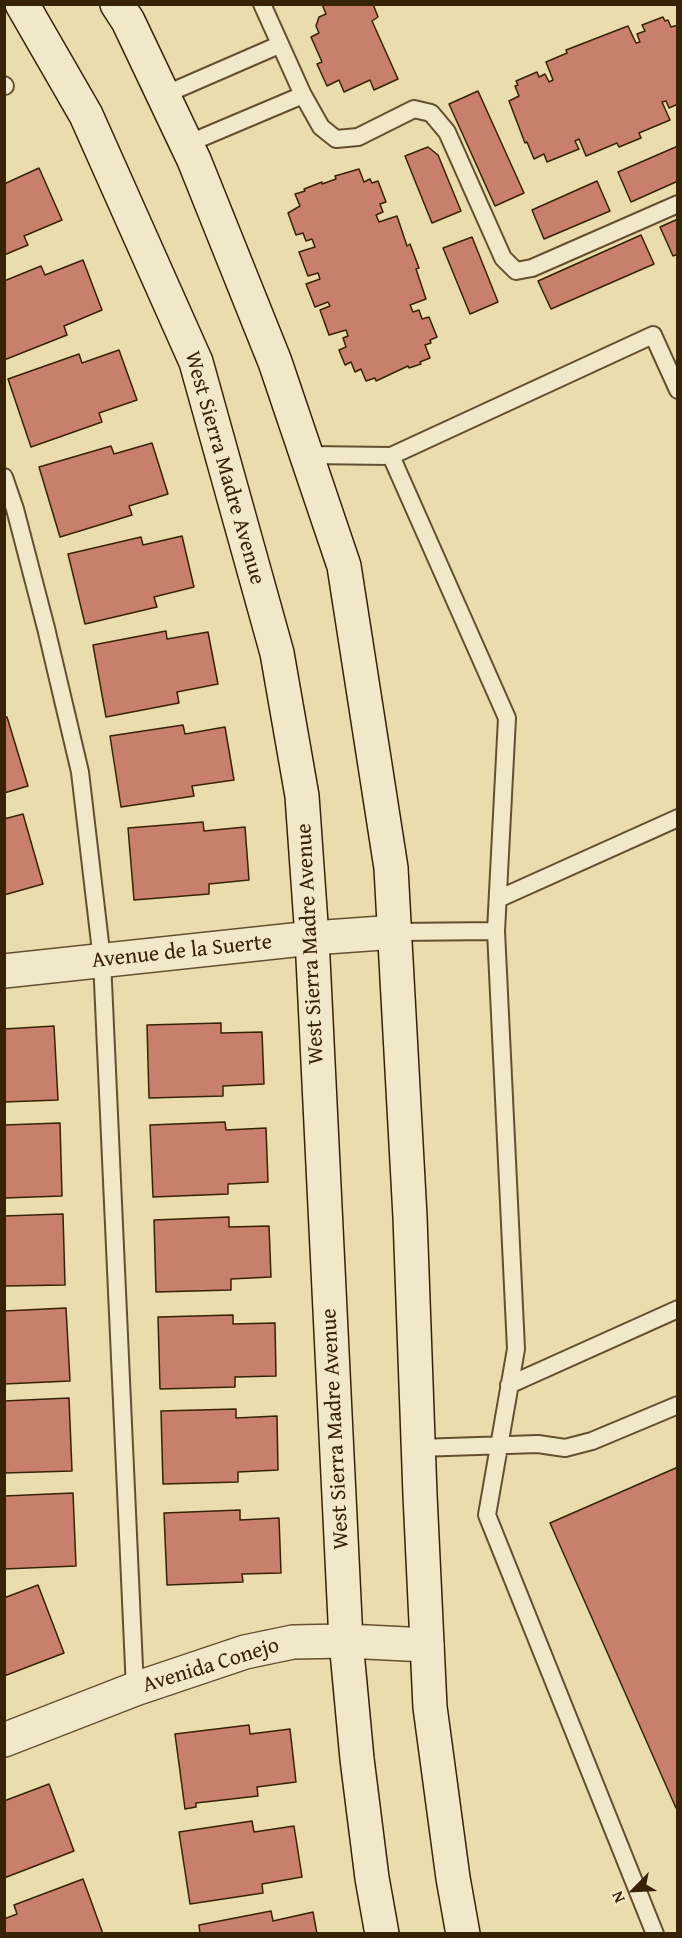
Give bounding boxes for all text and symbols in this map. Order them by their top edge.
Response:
street label: West Sierra Madre Avenue [178,348,270,588]
street label: West Sierra Madre Avenue [291,823,331,1065]
street label: Avenue de la Suerte [91,929,273,975]
street label: West Sierra Madre Avenue [316,1308,356,1550]
street label: Avenida Conejo [139,1633,283,1699]
north arrow [604,1860,664,1920]
text: N [604,1888,631,1907]

